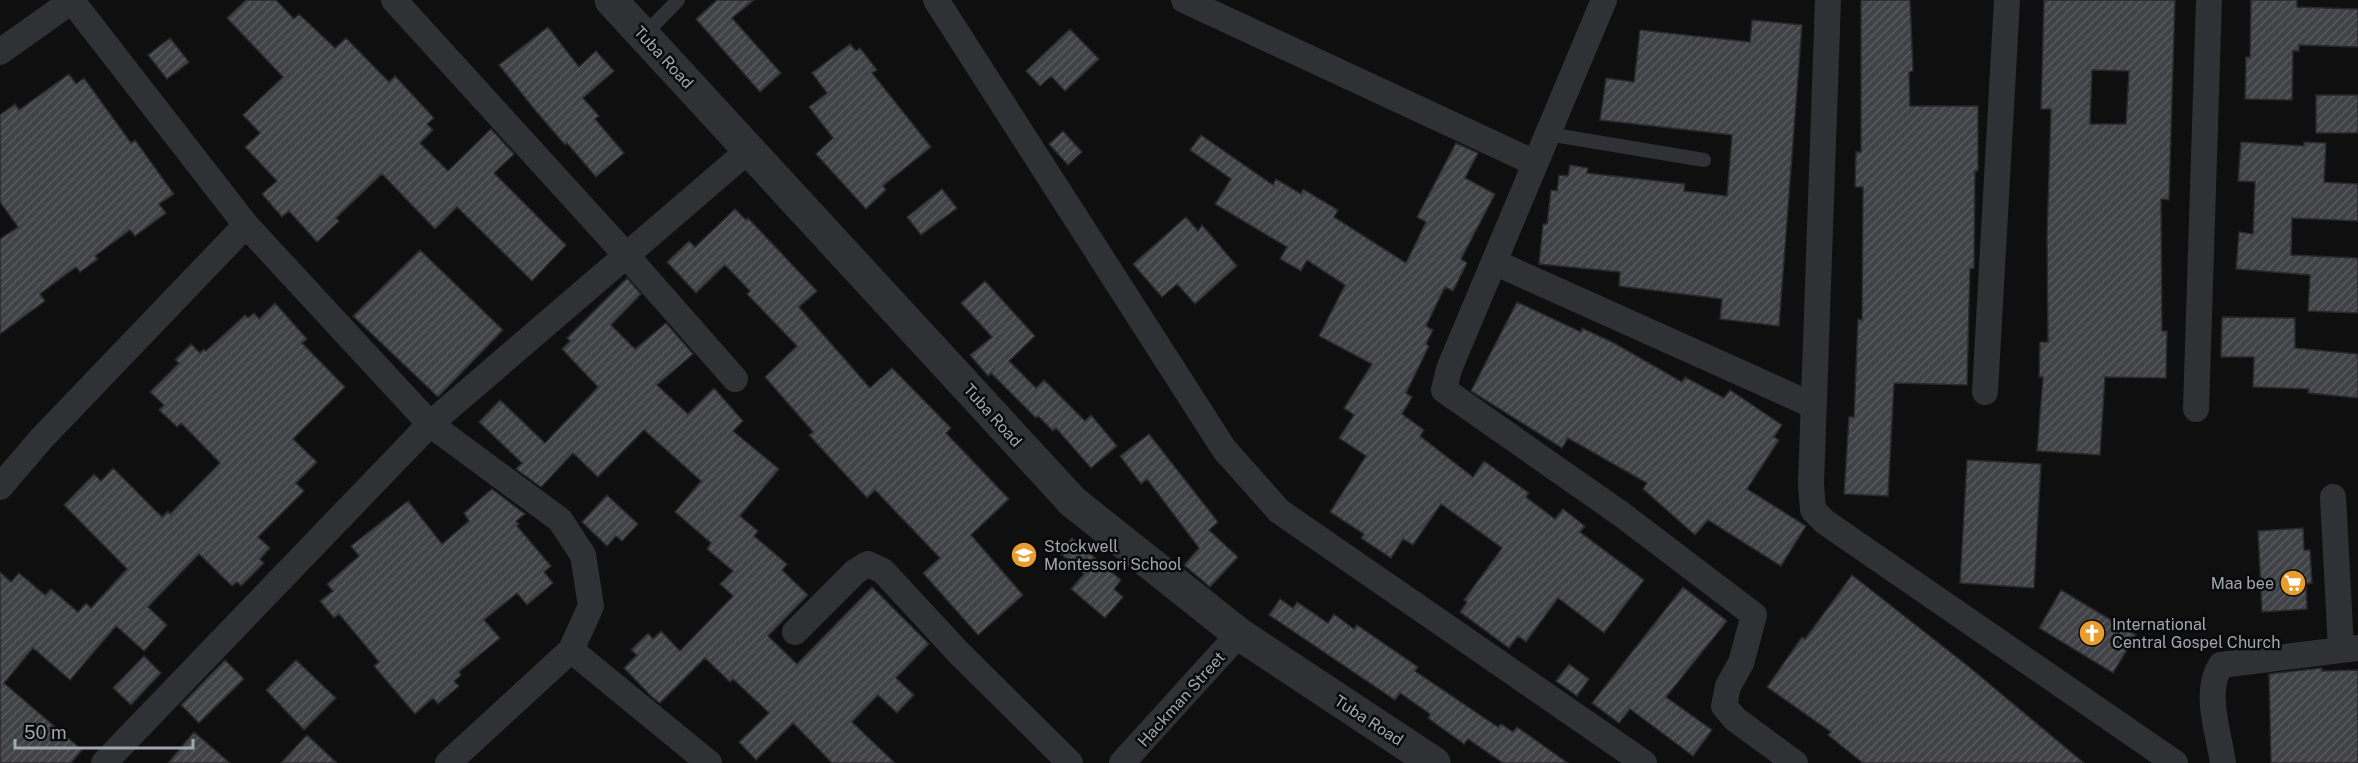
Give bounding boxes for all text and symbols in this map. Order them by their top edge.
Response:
street label: Tuba Road [630,22,697,92]
street label: Tuba Road [959,380,1026,451]
place label: Stockwell Montessori School [1044,537,1182,574]
school or university icon: Stockwell Montessori School [1009,540,1039,570]
supermarket icon: Maa bee [2278,568,2308,598]
place label: Maa bee [2211,574,2274,593]
place label: International Central Gospel Church [2112,615,2280,652]
church icon: International Central Gospel Church [2077,618,2107,648]
street label: Hackman Street [1134,648,1229,751]
street label: Tuba Road [1331,691,1407,750]
scale bar [15,712,194,750]
text: 50 m [24,722,67,743]

